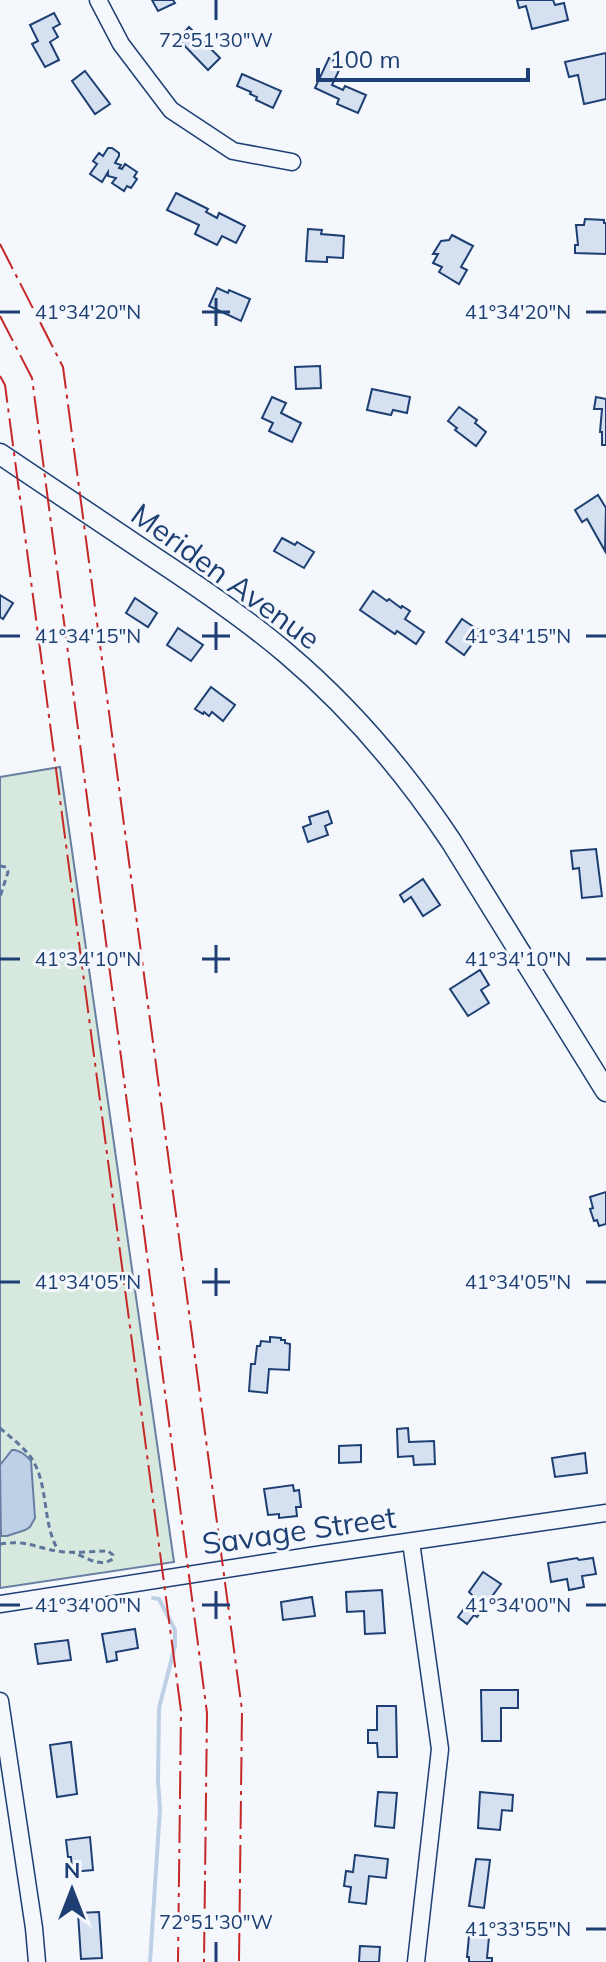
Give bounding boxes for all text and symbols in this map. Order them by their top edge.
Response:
text: 72°51'30"W [159,27,273,52]
scale bar [318,32,528,82]
text: 100 m [330,44,401,74]
text: 41°34'20"N [35,299,141,324]
text: 41°34'20"N [465,299,571,324]
street label: Meriden Avenue [124,495,328,657]
text: 41°34'15"N [35,623,141,648]
text: 41°34'15"N [465,623,571,648]
text: 41°34'10"N [35,946,141,971]
text: 41°34'10"N [465,946,571,971]
text: 41°34'05"N [35,1269,141,1294]
text: 41°34'05"N [465,1269,571,1294]
street label: Savage Street [200,1498,398,1562]
text: 41°34'00"N [35,1592,141,1617]
text: 41°34'00"N [465,1592,571,1617]
north arrow [32,1850,112,1930]
text: N [64,1856,80,1884]
text: 72°51'30"W [159,1909,273,1934]
text: 41°33'55"N [465,1916,571,1941]

